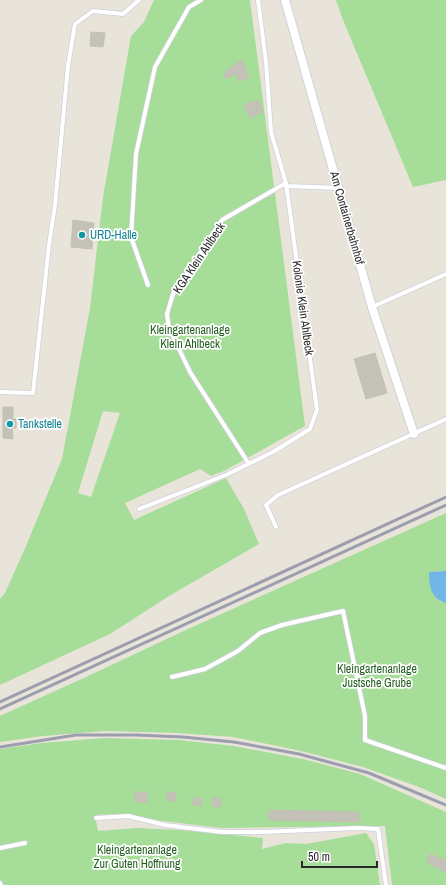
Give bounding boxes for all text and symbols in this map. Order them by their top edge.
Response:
street label: Am Containerbahnhof [326,169,368,267]
street label: KGA Klein Ahlbeck [169,219,229,297]
place label: URD-Halle [90,227,137,243]
marker: URD-Halle [77,230,87,240]
street label: Kolonie Klein Ahlbeck [288,259,318,357]
park label: Kleingartenanlage Klein Ahlbeck [150,322,230,352]
place label: Tankstelle [18,416,62,432]
marker: Tankstelle [5,419,15,429]
park label: Kleingartenanlage Justsche Grube [337,661,417,691]
park label: Kleingartenanlage Zur Guten Hoffnung [94,842,181,872]
scale bar [302,843,377,869]
text: 50 m [308,849,330,865]

